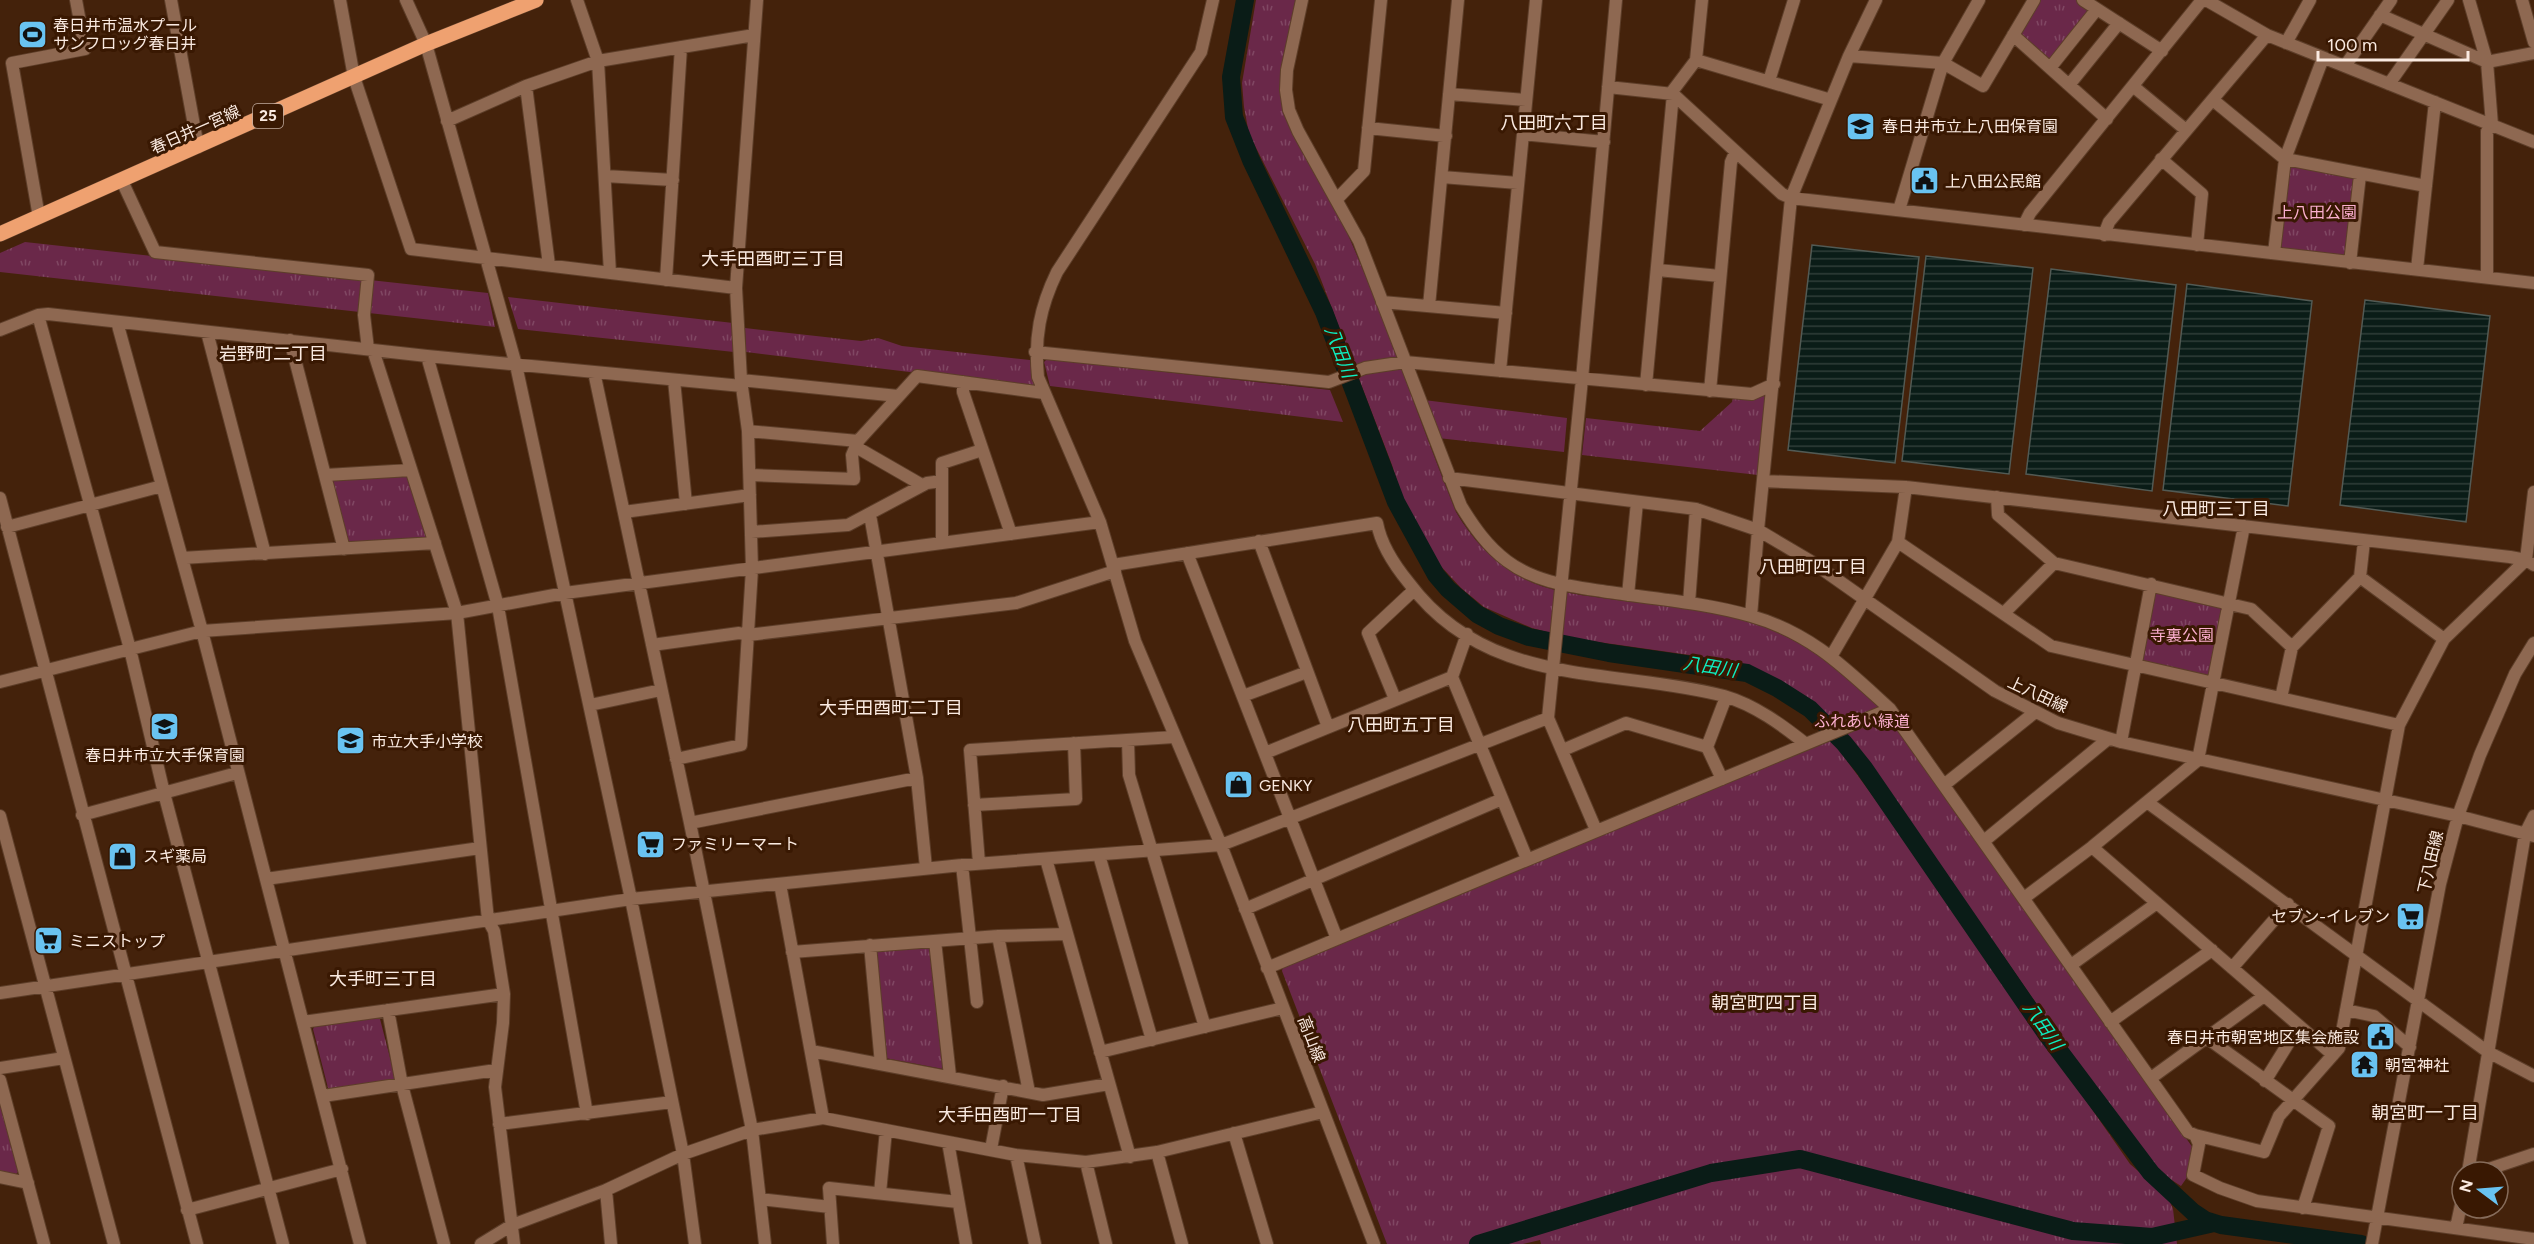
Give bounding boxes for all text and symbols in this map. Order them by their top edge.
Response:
place label: 春日井市温水プール サンフロッグ春日井 [53,16,197,53]
sports icon: 春日井市温水プール サンフロッグ春日井 [16,18,48,50]
scale bar [2318,24,2468,62]
text: 100 m [2327,34,2377,56]
street label: 春日井一宮線 [147,101,243,158]
road number: 25 [253,104,283,128]
school or university icon: 春日井市立上八田保育園 [1845,110,1877,142]
district label: 八田町六丁目 [1500,112,1608,134]
place label: 春日井市立上八田保育園 [1882,117,2058,136]
public building icon: 上八田公民館 [1908,165,1940,197]
place label: 上八田公民館 [1945,172,2041,191]
park label: 上八田公園 [2277,203,2357,222]
district label: 大手田酉町三丁目 [701,248,845,270]
water label: 八田川 [1320,323,1361,383]
district label: 岩野町二丁目 [219,343,327,365]
district label: 八田町三丁目 [2162,498,2270,520]
district label: 八田町四丁目 [1759,556,1867,578]
park label: 寺裏公園 [2150,626,2214,645]
water label: 八田川 [1682,652,1740,682]
street label: 上八田線 [2005,672,2071,717]
district label: 大手田酉町二丁目 [819,697,963,719]
school or university icon: 春日井市立大手保育園 [149,711,181,743]
park label: ふれあい緑道 [1814,712,1910,731]
district label: 八田町五丁目 [1347,714,1455,736]
school or university icon: 市立大手小学校 [334,725,366,757]
place label: 市立大手小学校 [371,732,483,751]
place label: 春日井市立大手保育園 [85,746,245,765]
shop icon: GENKY [1222,769,1254,801]
place label: GENKY [1259,776,1313,795]
supermarket icon: ファミリーマート [634,828,666,860]
street label: 下八田線 [2414,829,2447,895]
place label: ファミリーマート [671,835,799,854]
shop icon: スギ薬局 [106,840,138,872]
place label: スギ薬局 [143,847,207,866]
supermarket icon: セブン-イレブン [2395,900,2427,932]
place label: セブン-イレブン [2271,907,2390,926]
supermarket icon: ミニストップ [32,925,64,957]
place label: ミニストップ [69,932,165,951]
district label: 大手町三丁目 [329,968,437,990]
district label: 朝宮町四丁目 [1711,992,1819,1014]
water label: 八田川 [2019,998,2069,1056]
street label: 高山線 [1294,1013,1329,1065]
public building icon: 春日井市朝宮地区集会施設 [2364,1021,2396,1053]
place label: 春日井市朝宮地区集会施設 [2167,1028,2359,1047]
temple icon: 朝宮神社 [2348,1049,2380,1081]
place label: 朝宮神社 [2385,1056,2449,1075]
district label: 朝宮町一丁目 [2371,1102,2479,1124]
district label: 大手田酉町一丁目 [938,1104,1082,1126]
north arrow [2450,1160,2510,1220]
text: N [2455,1177,2477,1195]

